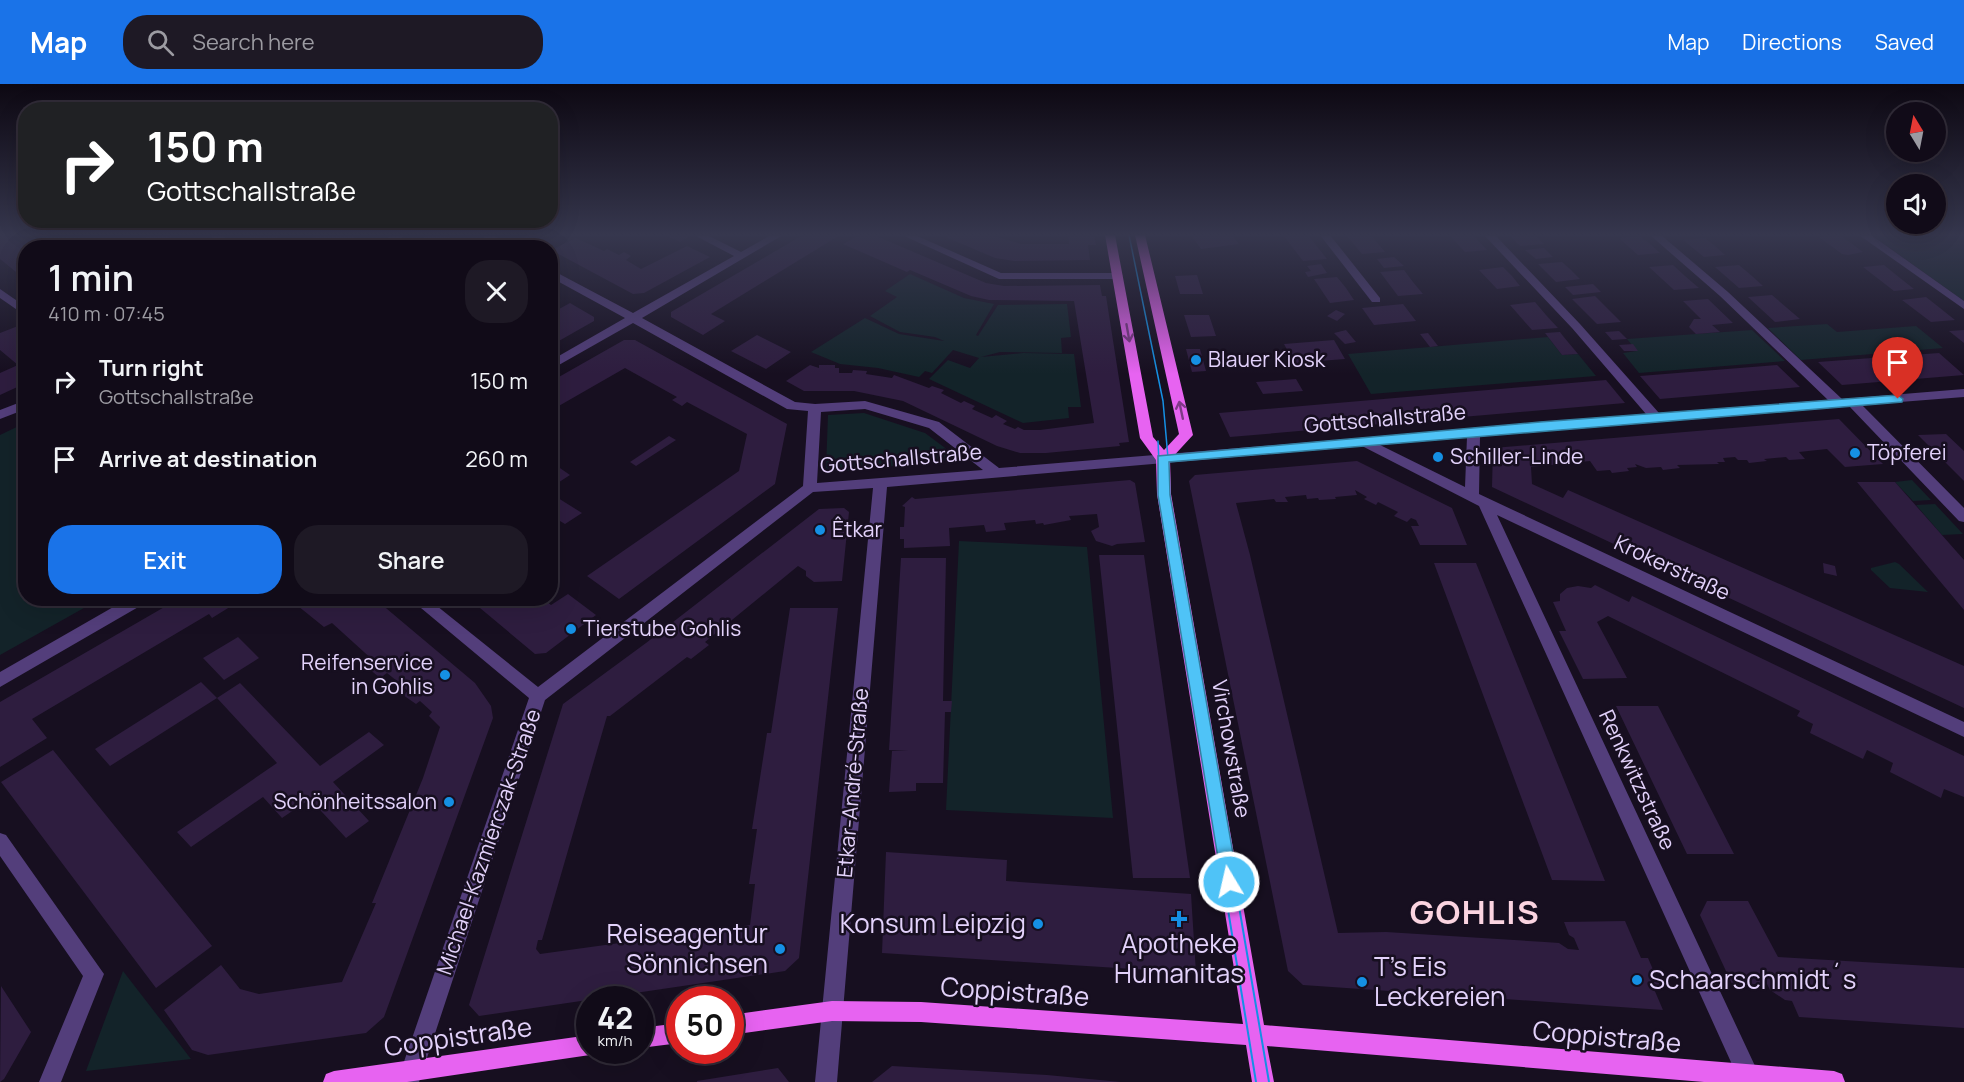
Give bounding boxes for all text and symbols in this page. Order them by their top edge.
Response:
search box [123,15,543,69]
text: Map [30,23,87,61]
icon: search [144,26,177,59]
text: Search here [192,27,315,57]
text: Map [1668,28,1709,56]
text: Directions [1742,28,1842,56]
text: Saved [1875,28,1934,56]
north arrow [1886,102,1946,162]
map controls [1886,102,1946,234]
text: 150 m [147,117,264,175]
icon: right [48,126,126,204]
text: Gottschallstraße [147,172,356,209]
button: sound [1886,174,1946,234]
text: 1 min [48,253,134,302]
button: close [465,260,528,323]
text: 410 m · 07:45 [48,300,165,327]
one-way arrow [1122,323,1133,342]
pin [1872,337,1923,399]
place label: Blauer Kiosk [1208,345,1326,373]
icon: arrive [1881,346,1914,379]
text: Turn right [99,353,204,383]
marker: Blauer Kiosk [1189,353,1203,367]
icon: right [48,365,81,398]
text: 150 m [470,366,528,396]
text: Gottschallstraße [99,383,254,410]
street label: Gottschallstraße [1303,397,1467,439]
one-way arrow [1174,401,1186,420]
street label: Gottschallstraße [819,437,983,479]
place label: Töpferei [1867,438,1947,466]
place label: Schiller-Linde [1450,442,1583,470]
icon: arrive [48,443,81,476]
text: Arrive at destination [99,444,317,474]
text: 260 m [465,444,528,474]
marker: Töpferei [1848,446,1862,460]
marker: Schiller-Linde [1431,450,1445,464]
place label: Êtkar [832,515,882,543]
marker: Êtkar [813,523,827,537]
button: Exit [48,525,282,594]
button: Share [294,525,528,594]
street label: Krokerstraße [1610,528,1735,606]
place label: Tierstube Gohlis [583,614,741,642]
marker: Tierstube Gohlis [564,622,578,636]
place label: Reifenservice in Gohlis [301,648,433,700]
marker: Reifenservice in Gohlis [438,668,452,682]
street label: Virchowstraße [1206,678,1258,820]
street label: Etkar-André-Straße [830,687,874,879]
street label: Michael-Kazmierczak-Straße [429,705,547,978]
street label: Renkwitzstraße [1593,705,1683,854]
place label: Schönheitssalon [273,787,437,815]
marker: Schönheitssalon [442,795,456,809]
position arrow [1197,850,1261,914]
district label: GOHLIS [1410,889,1540,934]
place label: Konsum Leipzig [840,905,1026,941]
marker: Apotheke Humanitas [1172,912,1186,926]
place label: Reiseagentur Sönnichsen [606,915,768,981]
marker: Konsum Leipzig [1031,917,1045,931]
place label: Apotheke Humanitas [1114,925,1244,991]
marker: Reiseagentur Sönnichsen [773,942,787,956]
place label: T's Eis Leckereien [1374,948,1505,1014]
place label: Schaarschmidt´s [1649,961,1856,997]
street label: Coppistraße [940,968,1091,1014]
marker: Schaarschmidt´s [1630,973,1644,987]
marker: T's Eis Leckereien [1355,975,1369,989]
speed limit sign: 50 [666,986,744,1064]
text: 42 [597,997,633,1038]
street label: Coppistraße [382,1008,534,1064]
street label: Coppistraße [1531,1012,1683,1060]
text: km/h [598,1030,632,1051]

